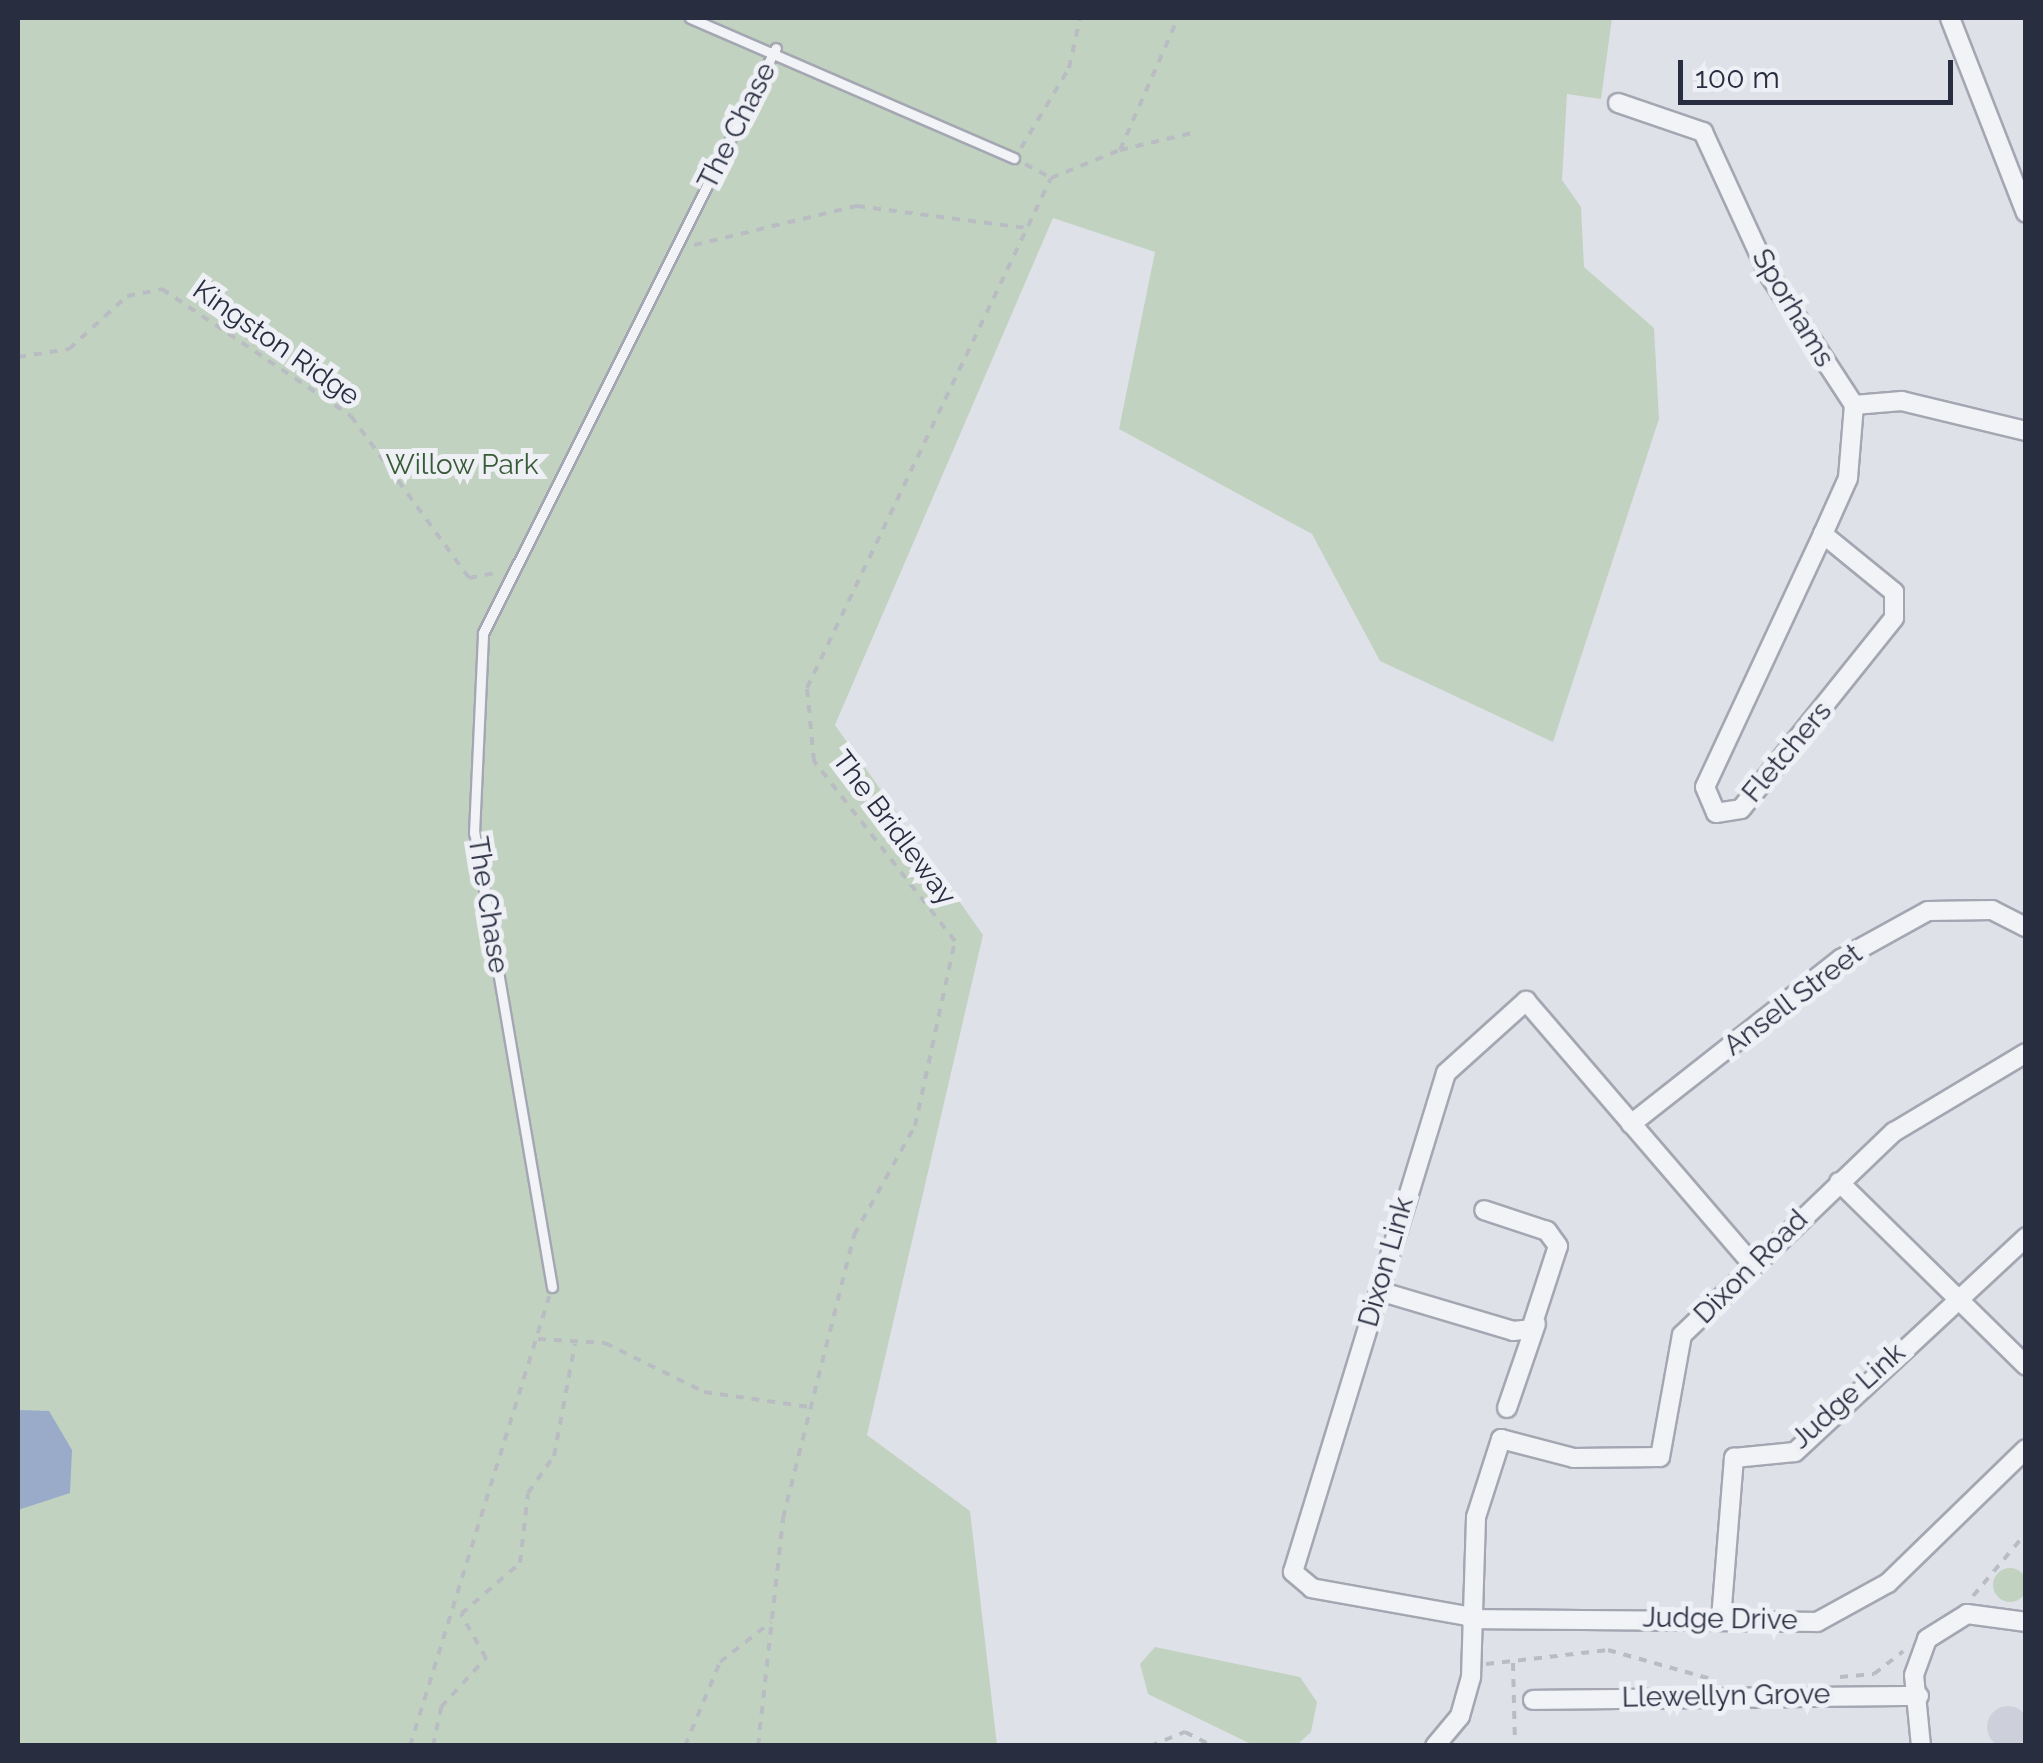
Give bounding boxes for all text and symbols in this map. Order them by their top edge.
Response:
scale bar [1683,40,1958,102]
street label: The Chase [691,57,783,195]
text: 100 m [1695,60,1780,95]
street label: Sporhams [1745,243,1841,373]
street label: Kingston Ridge [186,273,366,413]
park label: Willow Park [385,448,539,482]
street label: Fletchers [1735,695,1839,809]
street label: The Bridleway [825,744,963,912]
street label: The Chase [461,834,515,976]
street label: Ansell Street [1717,937,1869,1063]
street label: Dixon Link [1351,1193,1421,1331]
street label: Dixon Road [1687,1203,1815,1331]
street label: Judge Link [1784,1336,1912,1456]
street label: Judge Drive [1642,1601,1798,1637]
street label: Llewellyn Grove [1621,1677,1831,1715]

